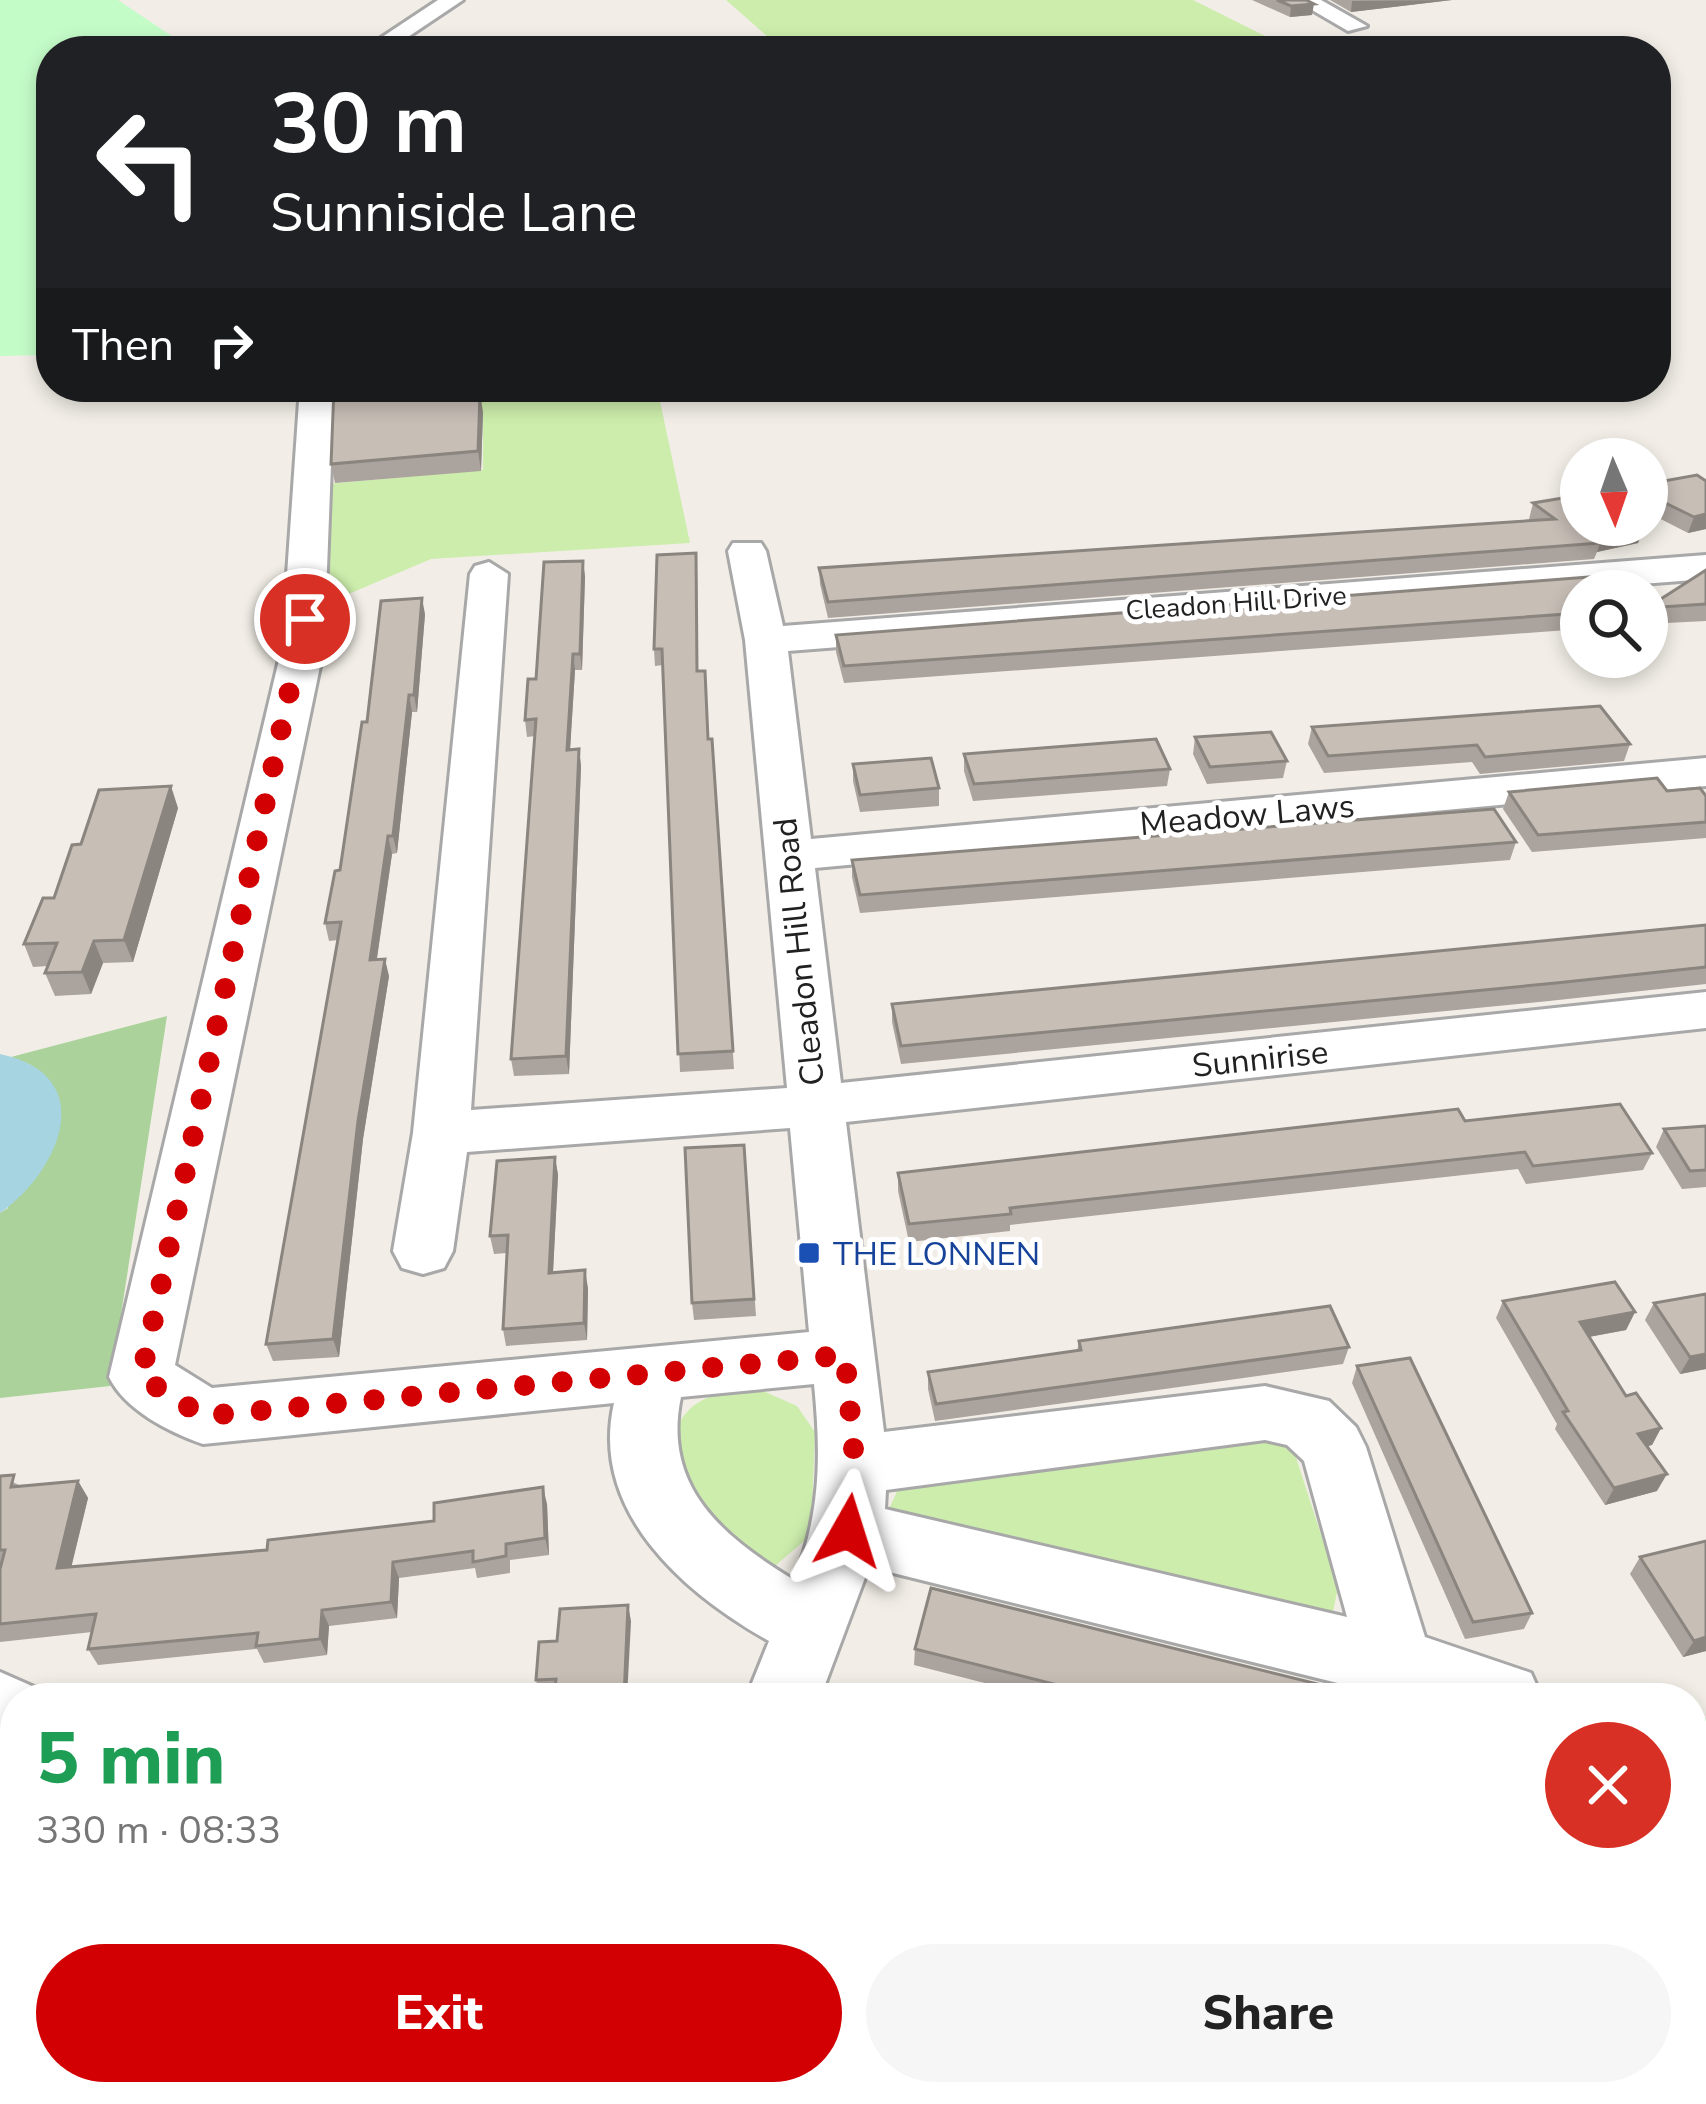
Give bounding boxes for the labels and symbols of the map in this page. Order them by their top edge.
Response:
north arrow [1560,438,1668,546]
pin [254,568,356,670]
street label: Cleadon Hill Drive [1124,577,1348,630]
street label: Meadow Laws [1138,784,1356,847]
street label: Cleadon Hill Road [763,816,836,1088]
street label: Sunnirise [1190,1030,1331,1089]
place label: THE LONNEN [833,1232,1040,1277]
marker: THE LONNEN [796,1240,822,1266]
position arrow [785,1468,911,1594]

